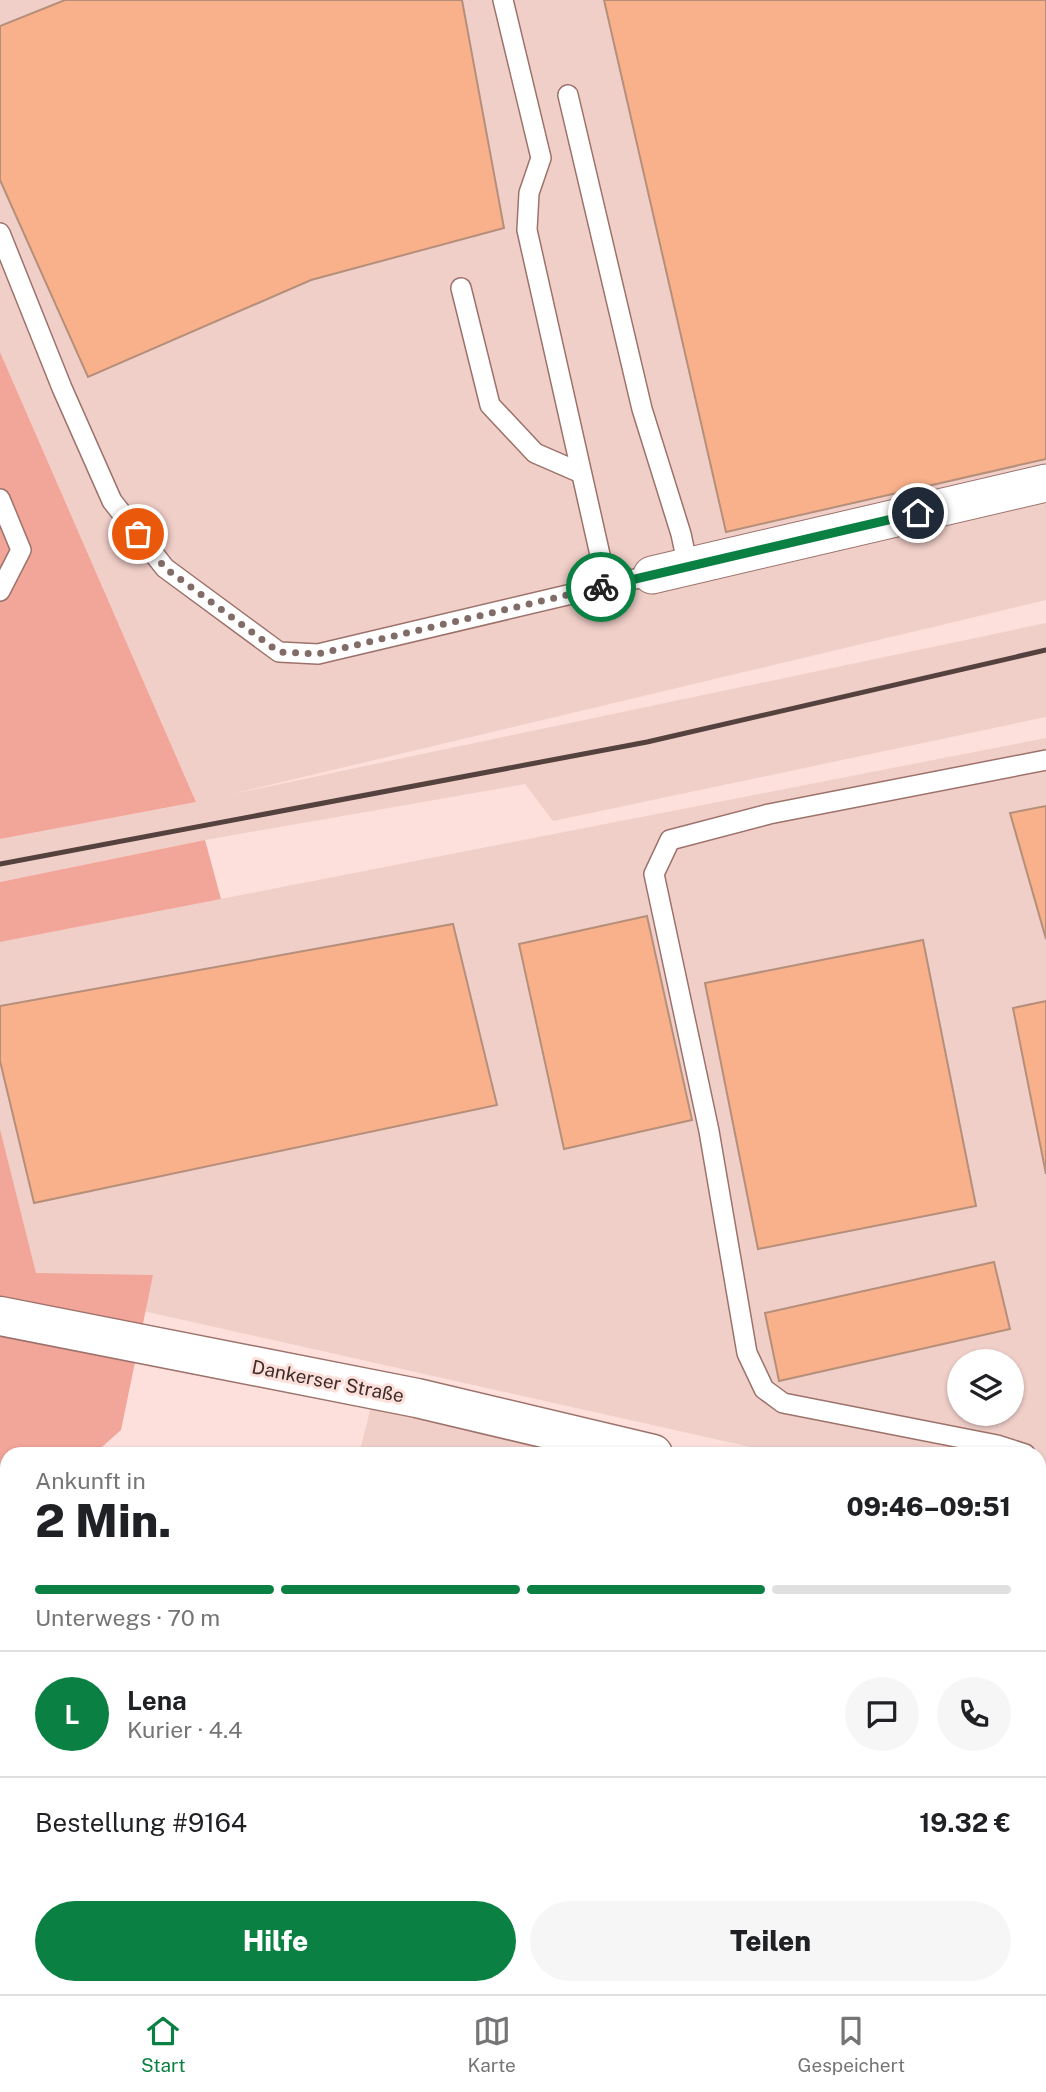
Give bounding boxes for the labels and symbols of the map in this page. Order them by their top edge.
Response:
pin [888,483,948,543]
pin [108,504,168,564]
courier [566,552,636,622]
street label: Dankerser Straße [250,1355,406,1407]

